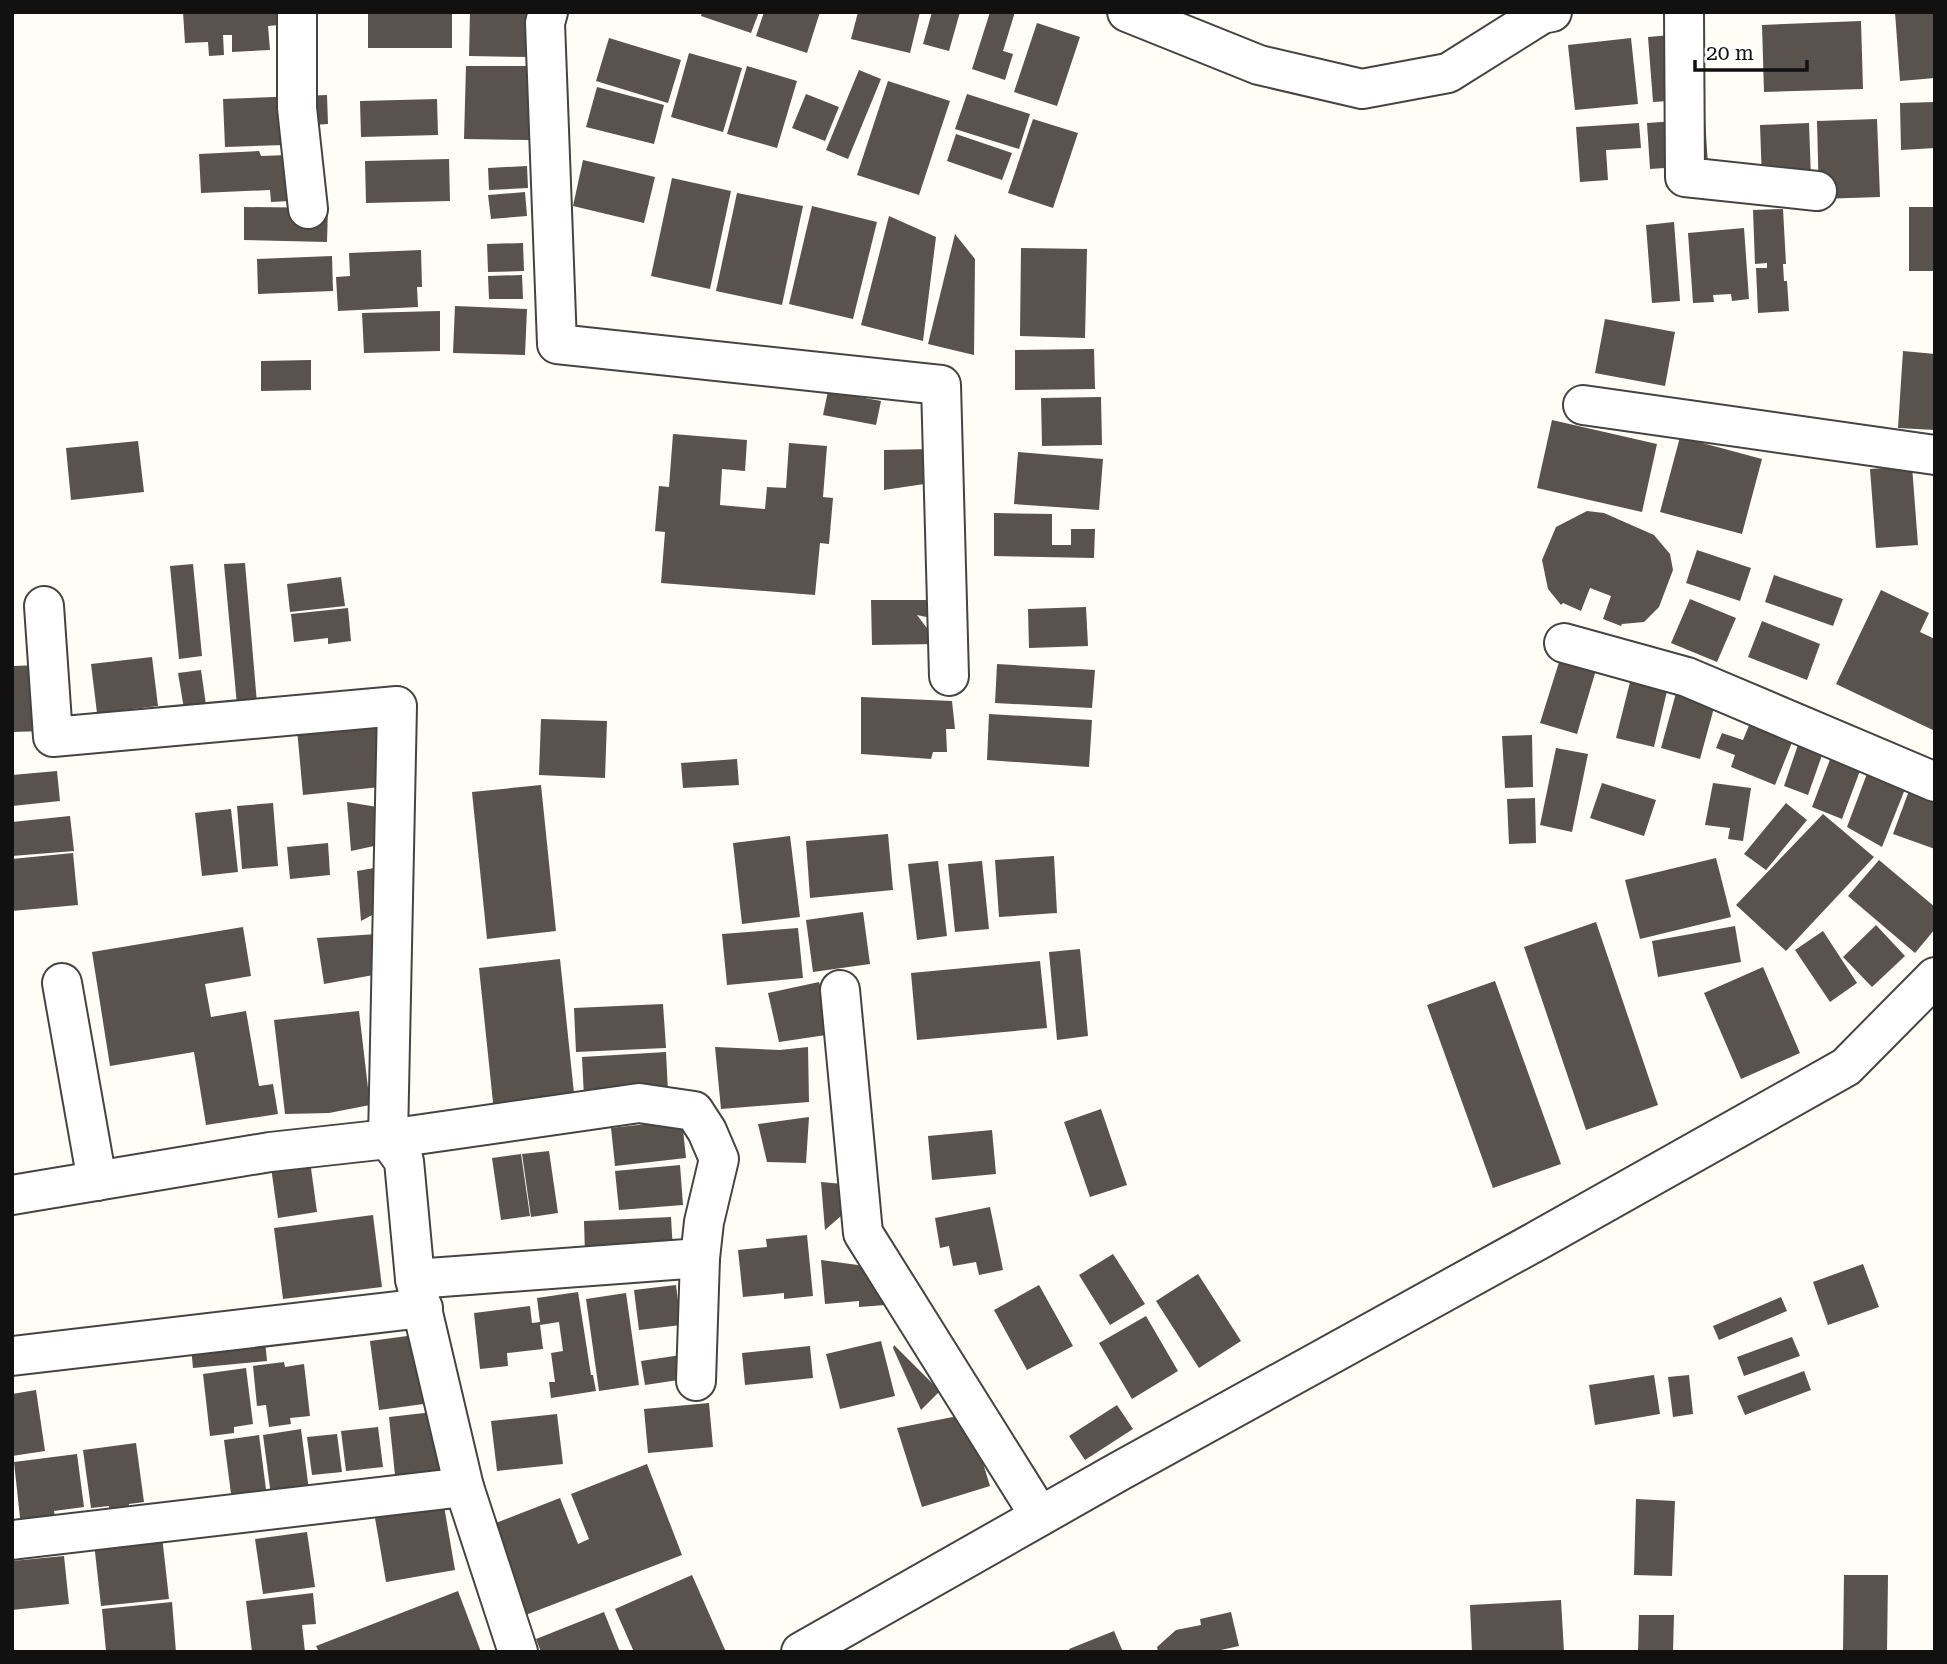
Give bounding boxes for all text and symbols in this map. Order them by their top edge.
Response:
scale bar [1695,28,1807,72]
text: 20 m [1706,41,1754,65]

